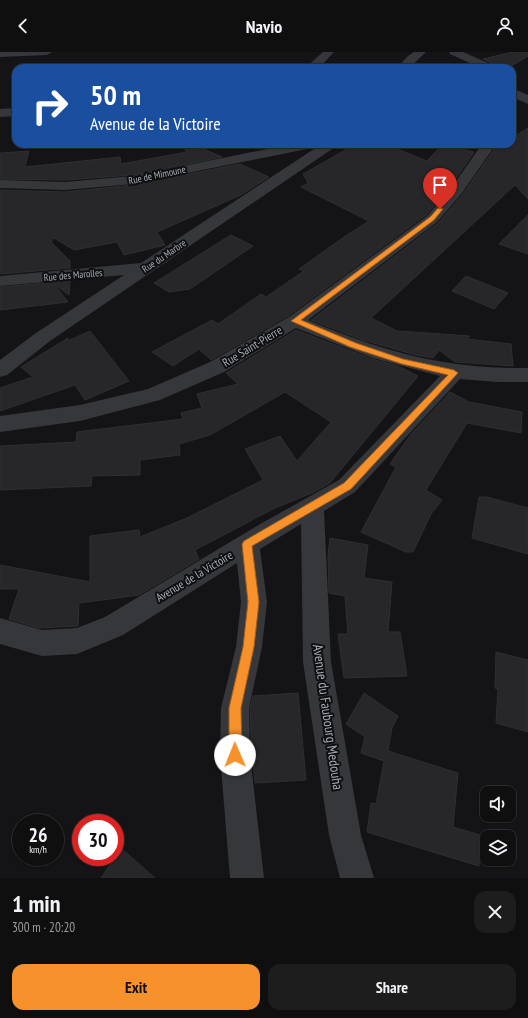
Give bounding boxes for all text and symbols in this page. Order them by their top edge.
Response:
icon: back [12,15,34,37]
text: Navio [246,15,282,38]
icon: person [494,15,516,37]
text: 50 m [90,76,141,113]
icon: right [24,80,76,132]
text: Avenue de la Victoire [90,112,221,135]
street label: Rue de Mimoune [127,163,187,187]
pin [423,168,457,209]
icon: arrive [429,174,451,196]
street label: Rue du Marbre [139,236,189,276]
street label: Rue des Marolles [43,266,104,284]
street label: Rue Saint-Pierre [219,322,285,370]
street label: Avenue de la Victoire [153,547,235,605]
street label: Avenue du Faubourg Medouha [309,643,347,791]
position arrow [214,734,256,776]
map controls [480,786,516,866]
button: sound [480,786,516,822]
speed limit sign: 30 [72,814,124,866]
text: 26 [28,822,48,848]
button: layers [480,830,516,866]
text: km/h [29,843,47,856]
text: 1 min [12,888,60,919]
button: close [474,891,516,933]
text: 300 m · 20:20 [12,919,75,936]
button: Exit [12,964,260,1010]
button: Share [268,964,516,1010]

